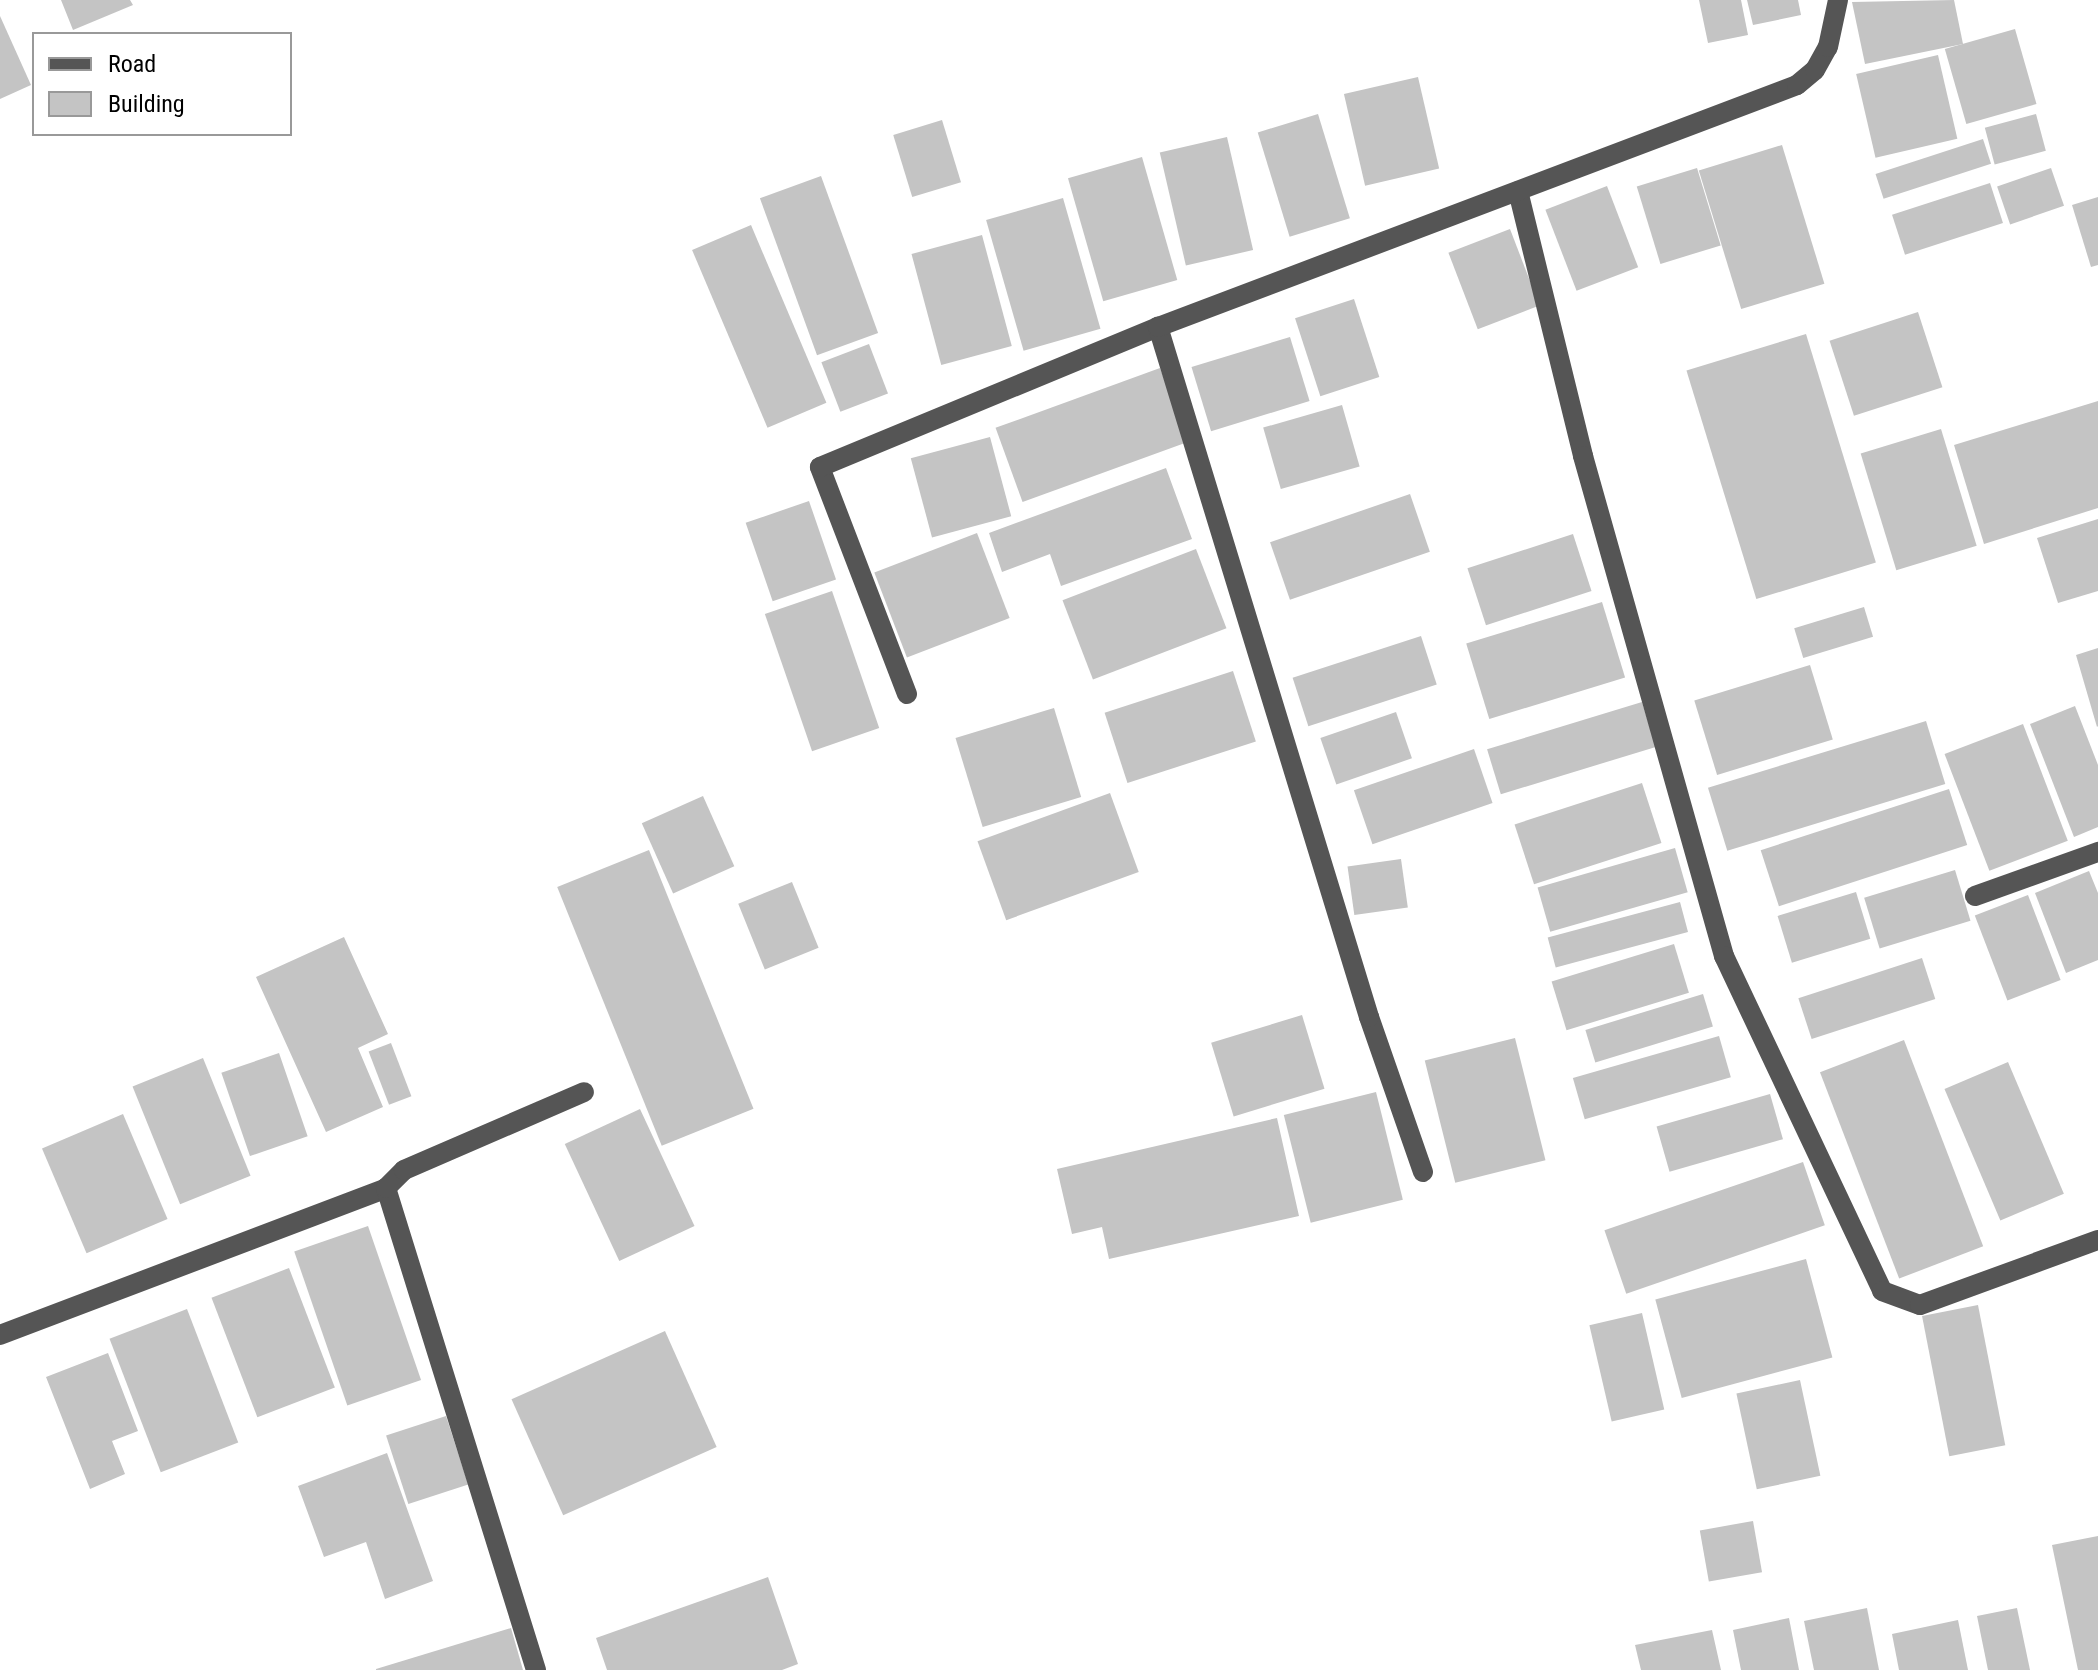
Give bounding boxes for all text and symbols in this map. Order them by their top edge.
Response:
legend [32,32,292,136]
text: Road [108,50,156,78]
text: Building [108,90,185,118]

